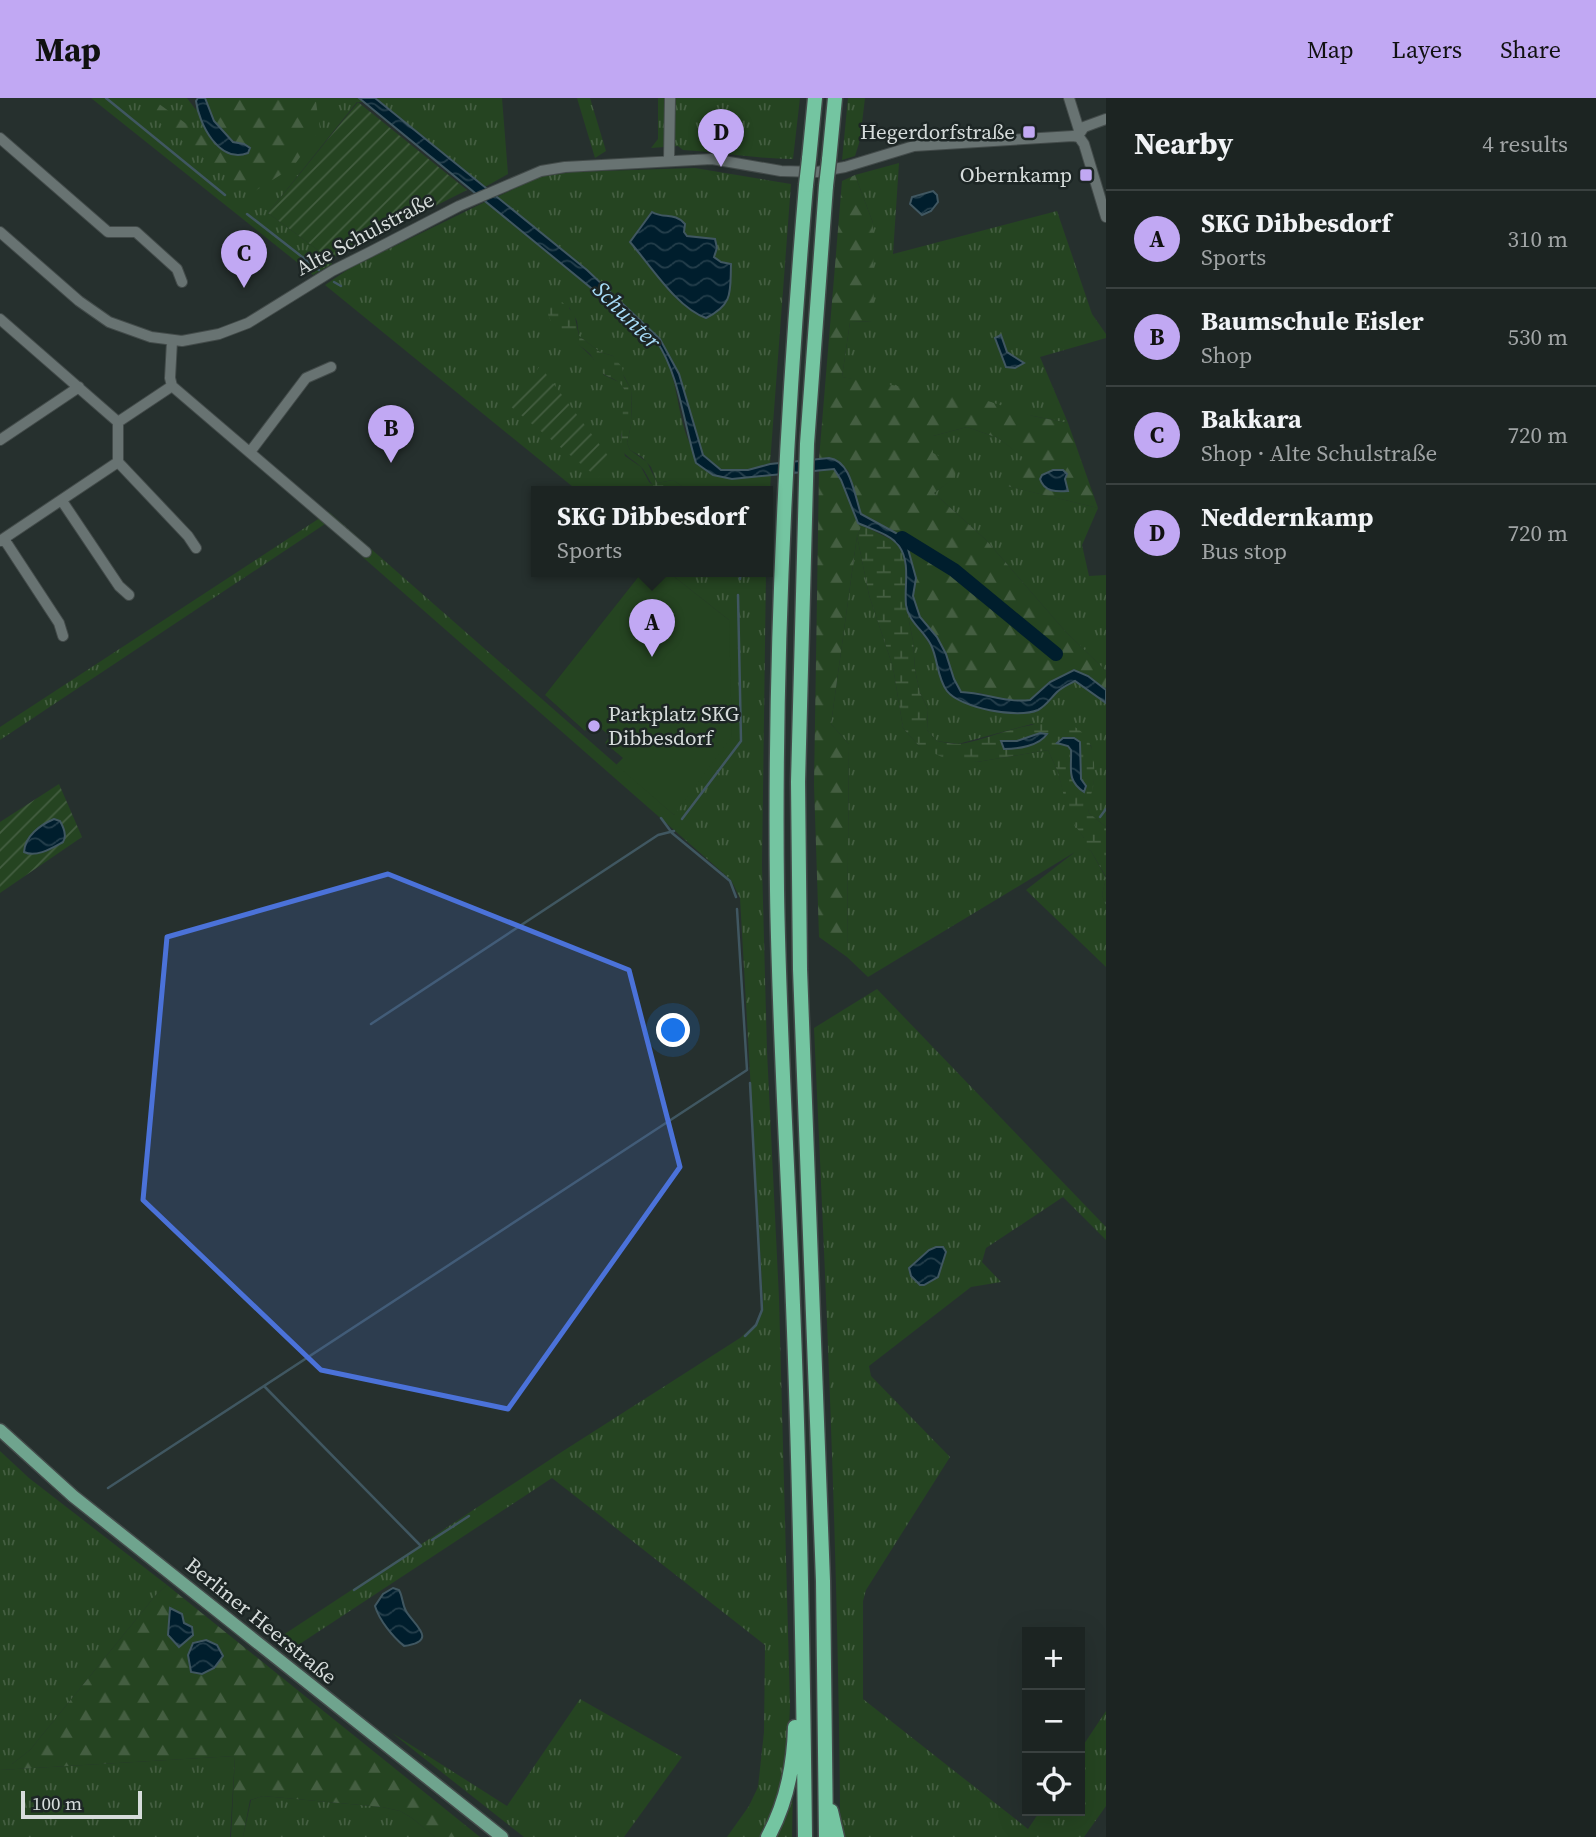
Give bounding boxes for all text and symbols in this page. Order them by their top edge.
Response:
text: Map [35,27,101,72]
text: Map [1307,33,1354,66]
text: Layers [1392,33,1462,66]
text: Share [1500,33,1561,66]
pin: D [698,109,744,167]
place label: Hegerdorfstraße [860,117,1015,146]
text: Nearby [1134,123,1233,164]
marker: Hegerdorfstraße [1021,124,1037,140]
text: 4 results [1482,128,1568,160]
place label: Obernkamp [960,160,1072,189]
marker: Obernkamp [1078,167,1094,183]
street label: Alte Schulstraße [290,185,439,282]
text: SKG Dibbesdorf [1201,205,1391,241]
text: A [1149,223,1165,255]
text: 310 m [1507,223,1568,255]
pin: C [221,230,267,288]
text: Sports [1201,241,1266,273]
water label: Schunter [586,274,669,357]
text: Baumschule Eisler [1201,303,1424,339]
text: B [1150,321,1164,353]
text: 530 m [1507,321,1568,353]
text: Shop [1201,339,1252,371]
text: Bakkara [1201,401,1302,437]
pin: B [368,405,414,463]
text: C [1150,419,1164,451]
text: 720 m [1507,419,1568,451]
text: Shop · Alte Schulstraße [1201,437,1437,469]
popup [531,486,773,577]
text: SKG Dibbesdorf [557,498,747,534]
text: Neddernkamp [1201,499,1373,535]
text: D [1149,517,1165,549]
text: 720 m [1507,517,1568,549]
text: Sports [557,534,622,566]
text: Bus stop [1201,535,1287,567]
pin: A [629,599,675,657]
place label: Parkplatz SKG Dibbesdorf [608,699,739,752]
marker: Parkplatz SKG Dibbesdorf [586,718,602,734]
your location [656,1013,690,1047]
street label: Berliner Heerstraße [180,1551,343,1691]
map controls [1022,1627,1085,1816]
button: + [1022,1627,1085,1690]
button: − [1022,1690,1085,1753]
button: locate [1022,1753,1085,1816]
scale bar [21,1788,142,1820]
text: 100 m [32,1790,82,1816]

